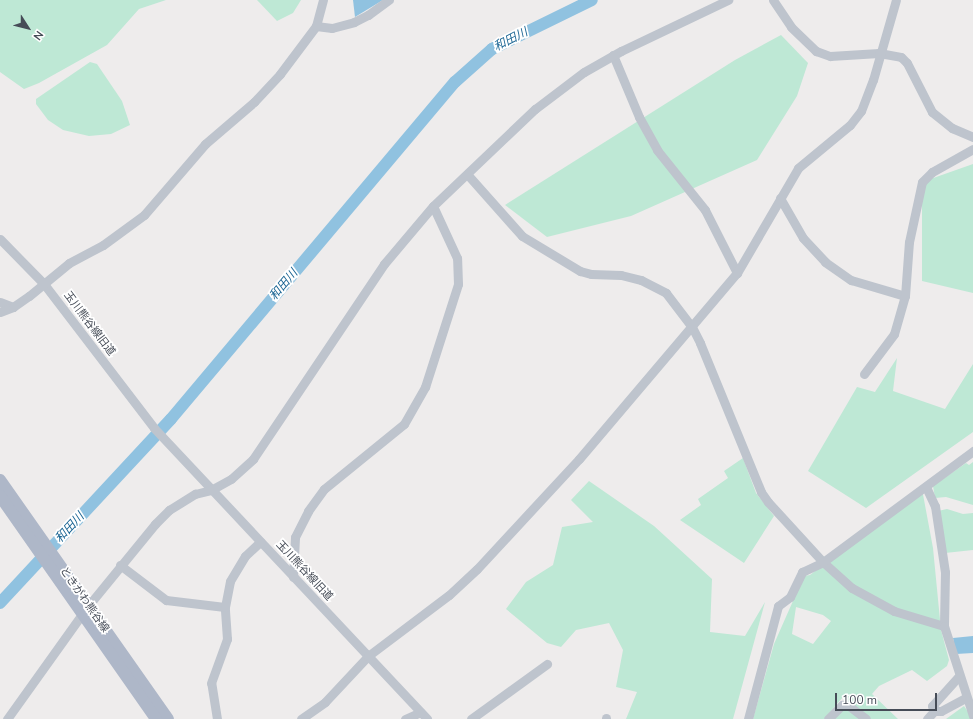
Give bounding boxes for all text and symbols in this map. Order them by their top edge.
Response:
north arrow [8,8,48,48]
water label: 和田川 [492,25,530,55]
text: N [30,28,47,43]
water label: 和田川 [267,267,301,303]
street label: 玉川熊谷線旧道 [61,289,117,359]
water label: 和田川 [52,510,88,546]
street label: 玉川熊谷線旧道 [273,538,335,604]
street label: ときがわ熊谷線 [57,565,111,635]
scale bar [837,685,939,711]
text: 100 m [842,692,877,708]

